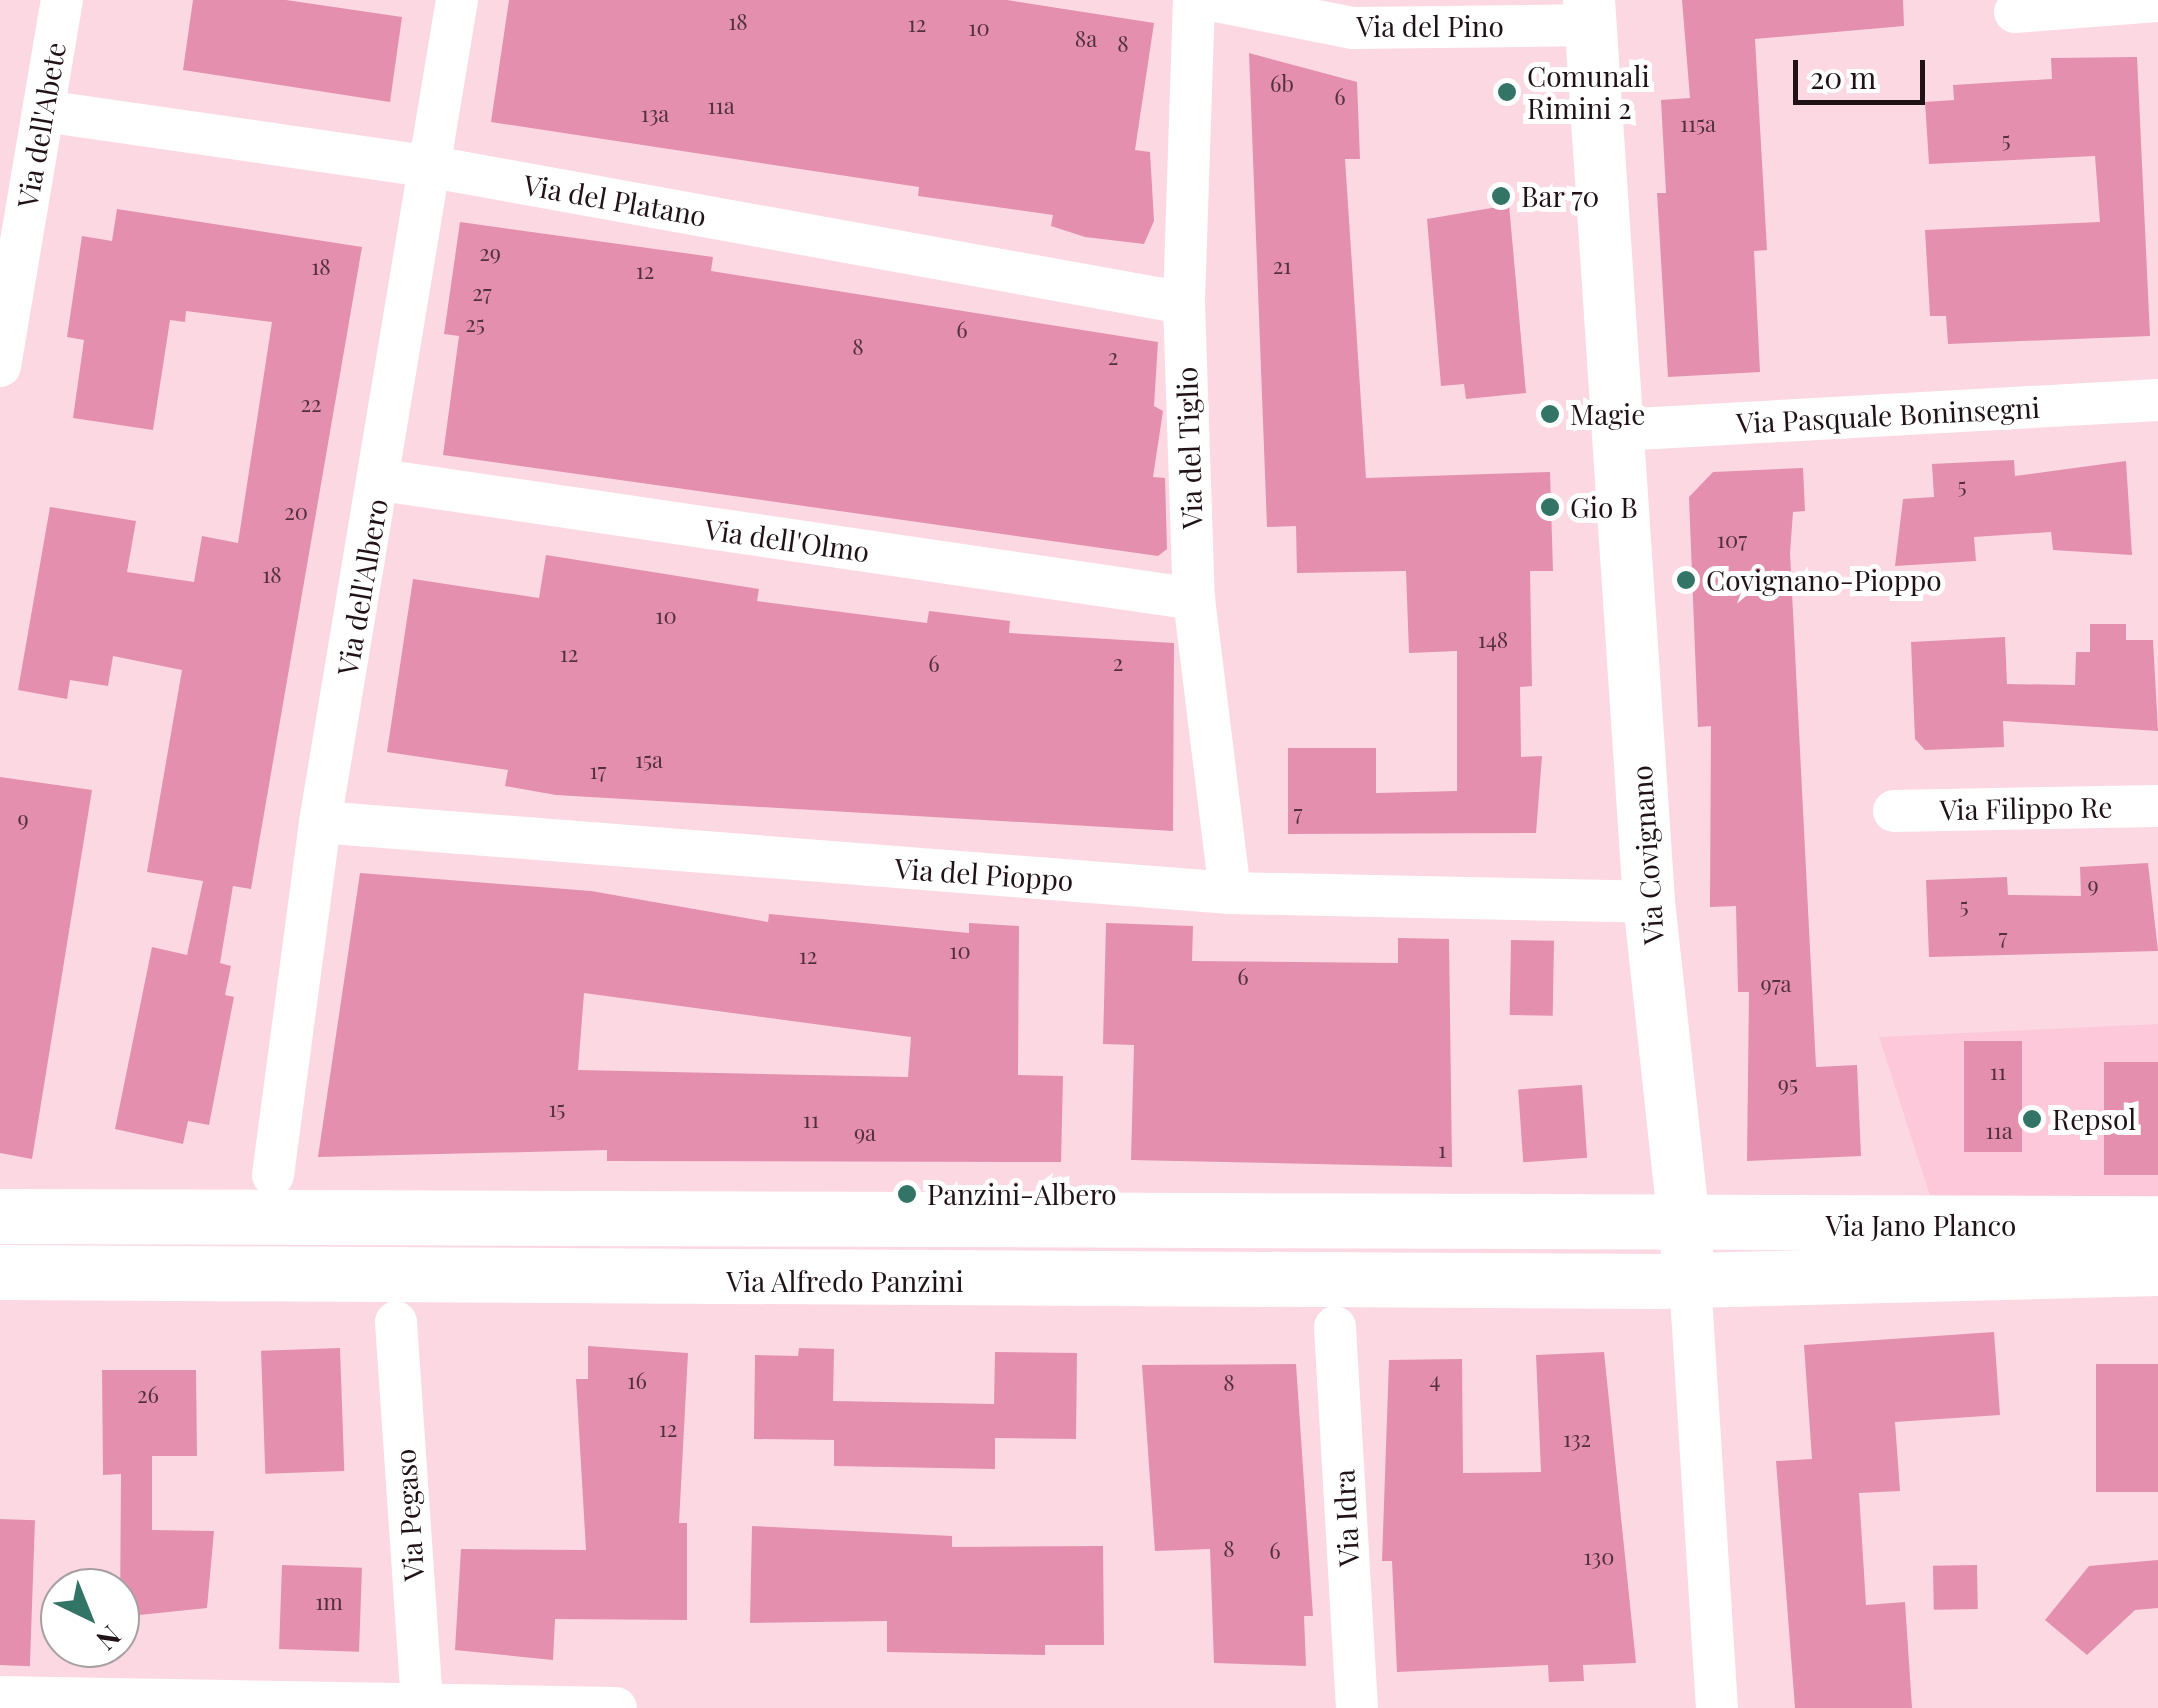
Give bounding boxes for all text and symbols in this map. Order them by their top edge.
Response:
house number: 18 [728,9,748,35]
street label: Via del Pino [1356,9,1504,43]
house number: 12 [908,11,926,37]
house number: 10 [968,15,990,41]
house number: 8a [1075,26,1097,52]
house number: 8 [1117,31,1129,57]
street label: Via dell'Abete [10,39,72,211]
scale bar [1798,40,1930,102]
text: 20 m [1810,57,1876,97]
place label: Comunali Rimini 2 [1527,59,1650,125]
house number: 6b [1270,71,1294,97]
marker: Comunali Rimini 2 [1496,81,1518,103]
house number: 6 [1334,84,1346,110]
house number: 11a [707,93,735,119]
house number: 13a [641,101,669,127]
house number: 115a [1680,111,1716,137]
house number: 5 [2001,127,2011,153]
street label: Via del Platano [521,167,709,233]
place label: Bar 70 [1521,179,1600,213]
marker: Bar 70 [1490,185,1512,207]
house number: 29 [479,240,501,266]
house number: 21 [1273,253,1291,279]
house number: 18 [311,254,331,280]
house number: 12 [636,258,654,284]
house number: 27 [472,280,492,306]
house number: 25 [465,311,485,337]
house number: 6 [956,317,968,343]
house number: 8 [852,334,864,360]
house number: 2 [1108,344,1118,370]
street label: Via del Tiglio [1169,366,1209,530]
street label: Via Pasquale Boninsegni [1735,390,2041,440]
house number: 22 [300,391,322,417]
place label: Magie [1570,397,1645,431]
marker: Magie [1539,403,1561,425]
house number: 5 [1957,473,1967,499]
place label: Gio B [1570,490,1638,524]
street label: Via dell'Albero [330,496,394,678]
marker: Gio B [1539,496,1561,518]
house number: 20 [284,499,308,525]
street label: Via dell'Olmo [702,512,872,568]
house number: 107 [1717,527,1747,553]
house number: 18 [262,562,282,588]
place label: Covignano-Pioppo [1706,563,1942,597]
marker: Covignano-Pioppo [1675,569,1697,591]
house number: 10 [655,603,677,629]
house number: 148 [1478,627,1508,653]
house number: 12 [560,641,578,667]
house number: 2 [1113,650,1123,676]
house number: 6 [928,651,940,677]
house number: 15a [635,747,663,773]
house number: 17 [589,758,607,784]
street label: Via Covignano [1624,764,1670,946]
street label: Via Filippo Re [1939,790,2113,826]
house number: 7 [1294,800,1302,826]
house number: 9 [17,806,29,832]
street label: Via del Pioppo [893,851,1075,897]
house number: 9 [2087,872,2099,898]
house number: 5 [1959,893,1969,919]
house number: 7 [1999,924,2007,950]
house number: 10 [949,938,971,964]
house number: 12 [799,943,817,969]
house number: 6 [1237,964,1249,990]
house number: 97a [1760,971,1792,997]
house number: 11 [1990,1059,2006,1085]
house number: 95 [1778,1071,1798,1097]
house number: 15 [548,1096,566,1122]
place label: Repsol [2052,1102,2136,1136]
house number: 11 [803,1107,819,1133]
marker: Repsol [2021,1108,2043,1130]
house number: 11a [1985,1118,2013,1144]
house number: 9a [854,1120,876,1146]
house number: 1 [1438,1137,1446,1163]
place label: Panzini-Albero [927,1177,1117,1211]
marker: Panzini-Albero [896,1183,918,1205]
street label: Via Jano Planco [1825,1208,2017,1242]
street label: Via Alfredo Panzini [726,1264,964,1298]
house number: 4 [1430,1367,1440,1393]
house number: 16 [627,1368,647,1394]
house number: 8 [1223,1370,1235,1396]
house number: 26 [137,1382,159,1408]
house number: 12 [659,1416,677,1442]
house number: 132 [1563,1426,1591,1452]
street label: Via Pegaso [388,1448,430,1582]
street label: Via Idra [1327,1468,1365,1568]
house number: 8 [1223,1536,1235,1562]
house number: 6 [1269,1538,1281,1564]
house number: 130 [1584,1544,1614,1570]
north arrow [40,1568,140,1668]
house number: 1m [315,1589,343,1615]
text: N [89,1618,129,1659]

